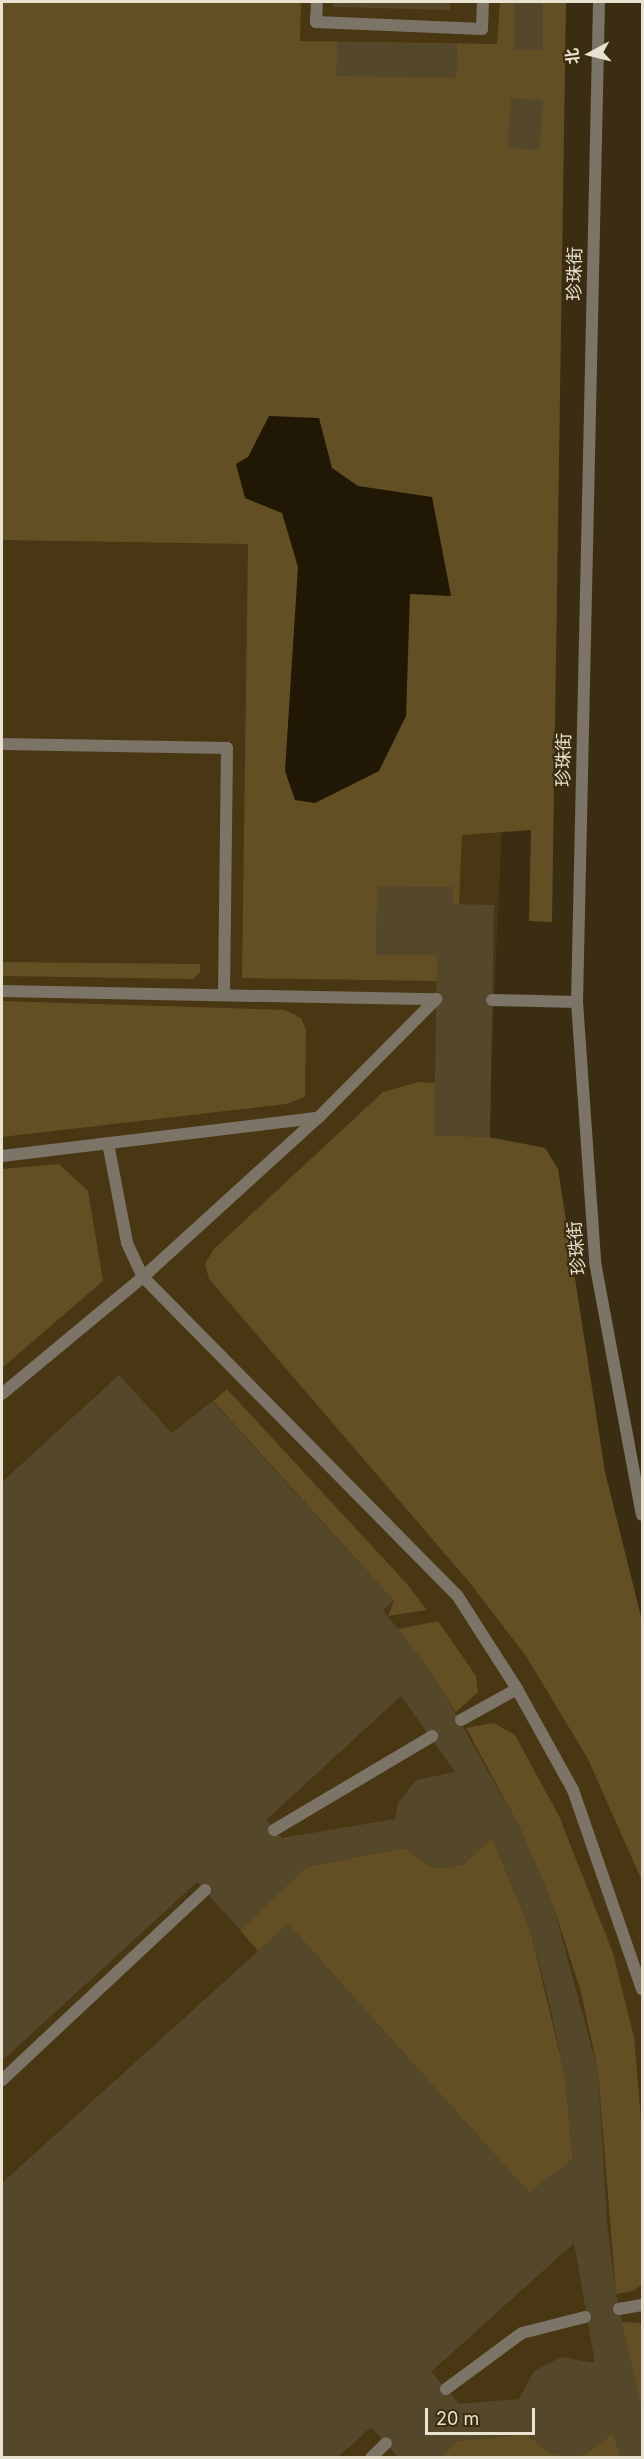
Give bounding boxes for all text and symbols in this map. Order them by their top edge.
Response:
north arrow [560,24,620,84]
text: 北 [561,47,583,65]
street label: 珍珠街 [564,247,586,301]
street label: 珍珠街 [553,733,575,787]
street label: 珍珠街 [564,1220,590,1276]
scale bar [428,2396,538,2434]
text: 20 m [436,2408,479,2429]

